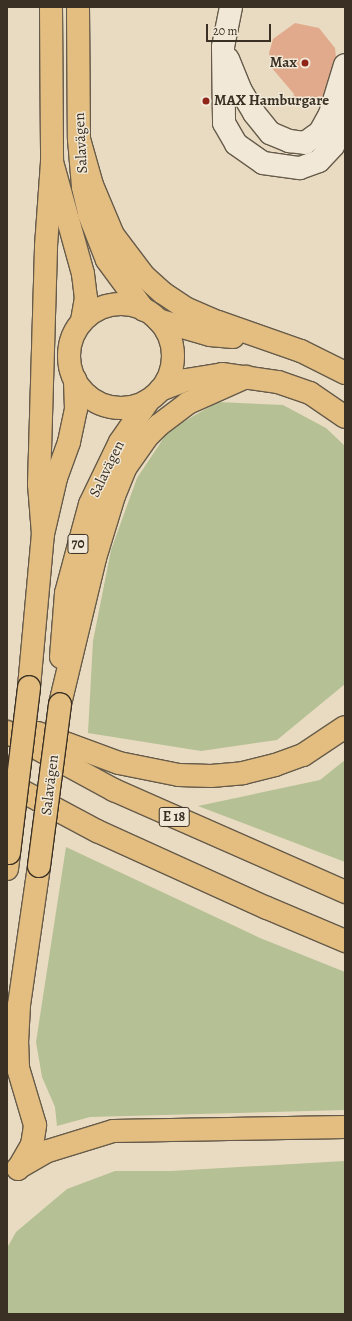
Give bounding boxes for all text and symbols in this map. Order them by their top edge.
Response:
scale bar [208,16,273,42]
text: 20 m [213,23,237,39]
place label: Max [270,54,297,72]
marker: Max [300,58,310,68]
place label: MAX Hamburgare [214,92,329,110]
marker: MAX Hamburgare [201,96,211,106]
street label: Salavägen [70,112,92,174]
street label: Salavägen [86,438,128,500]
road number: 70 [67,532,89,556]
street label: Salavägen [37,754,63,816]
road number: E 18 [158,805,190,829]

